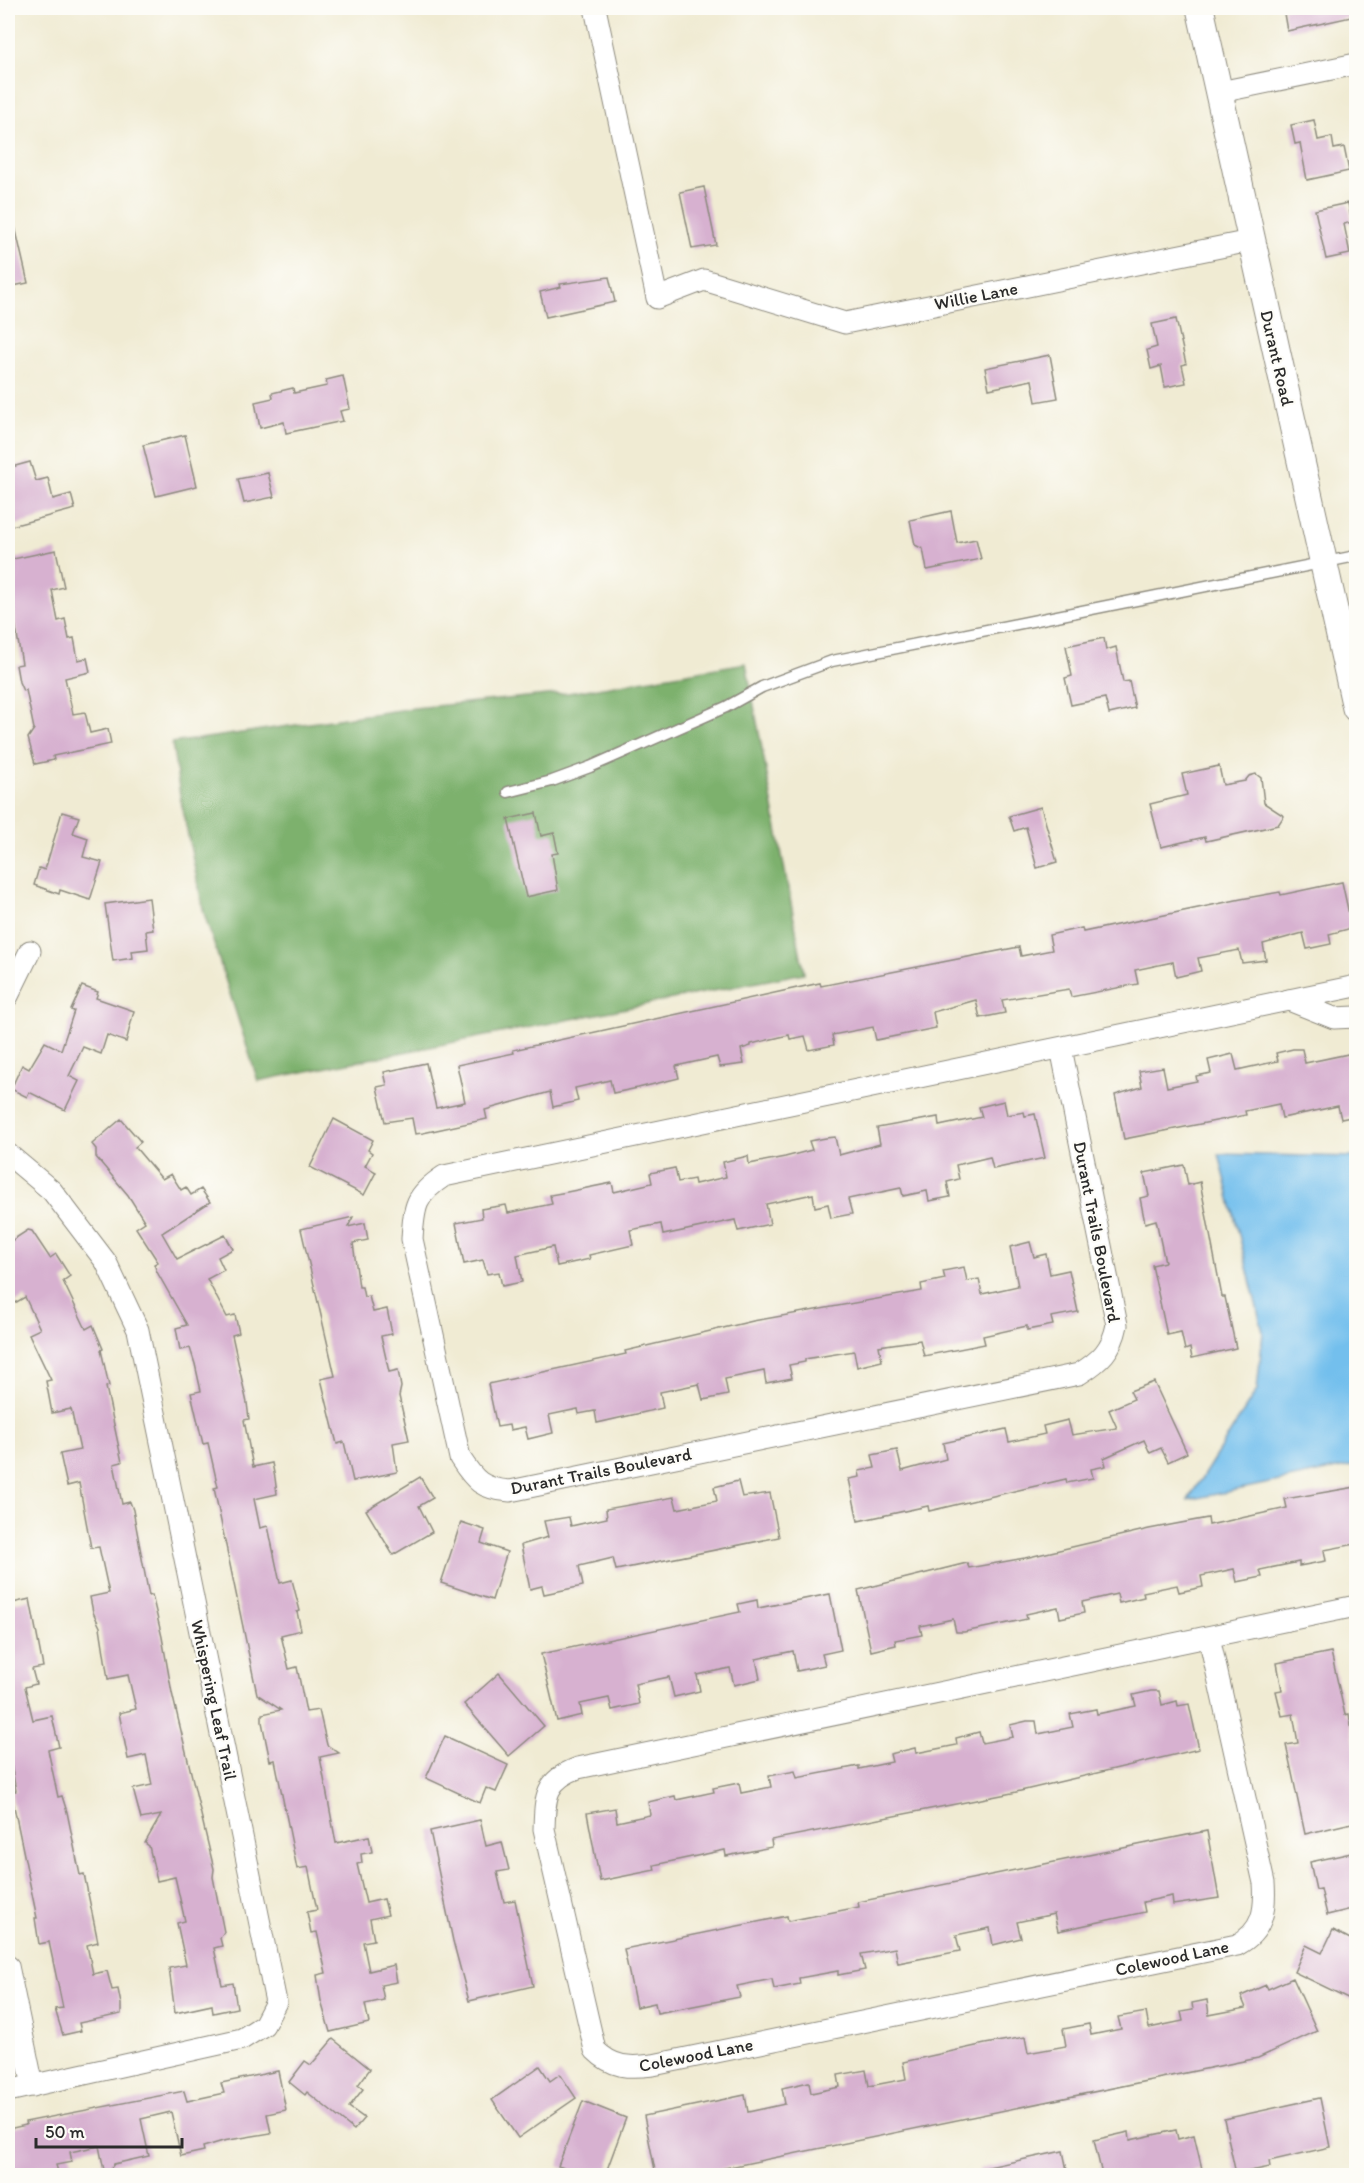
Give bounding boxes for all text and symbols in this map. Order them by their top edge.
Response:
street label: Willie Lane [932,277,1020,315]
street label: Durant Road [1255,308,1299,408]
street label: Durant Trails Boulevard [1069,1140,1125,1325]
street label: Durant Trails Boulevard [509,1443,694,1499]
street label: Whispering Leaf Trail [186,1618,242,1782]
street label: Colewood Lane [1113,1935,1231,1981]
street label: Colewood Lane [637,2033,755,2077]
scale bar [36,2111,182,2149]
text: 50 m [45,2121,85,2143]

